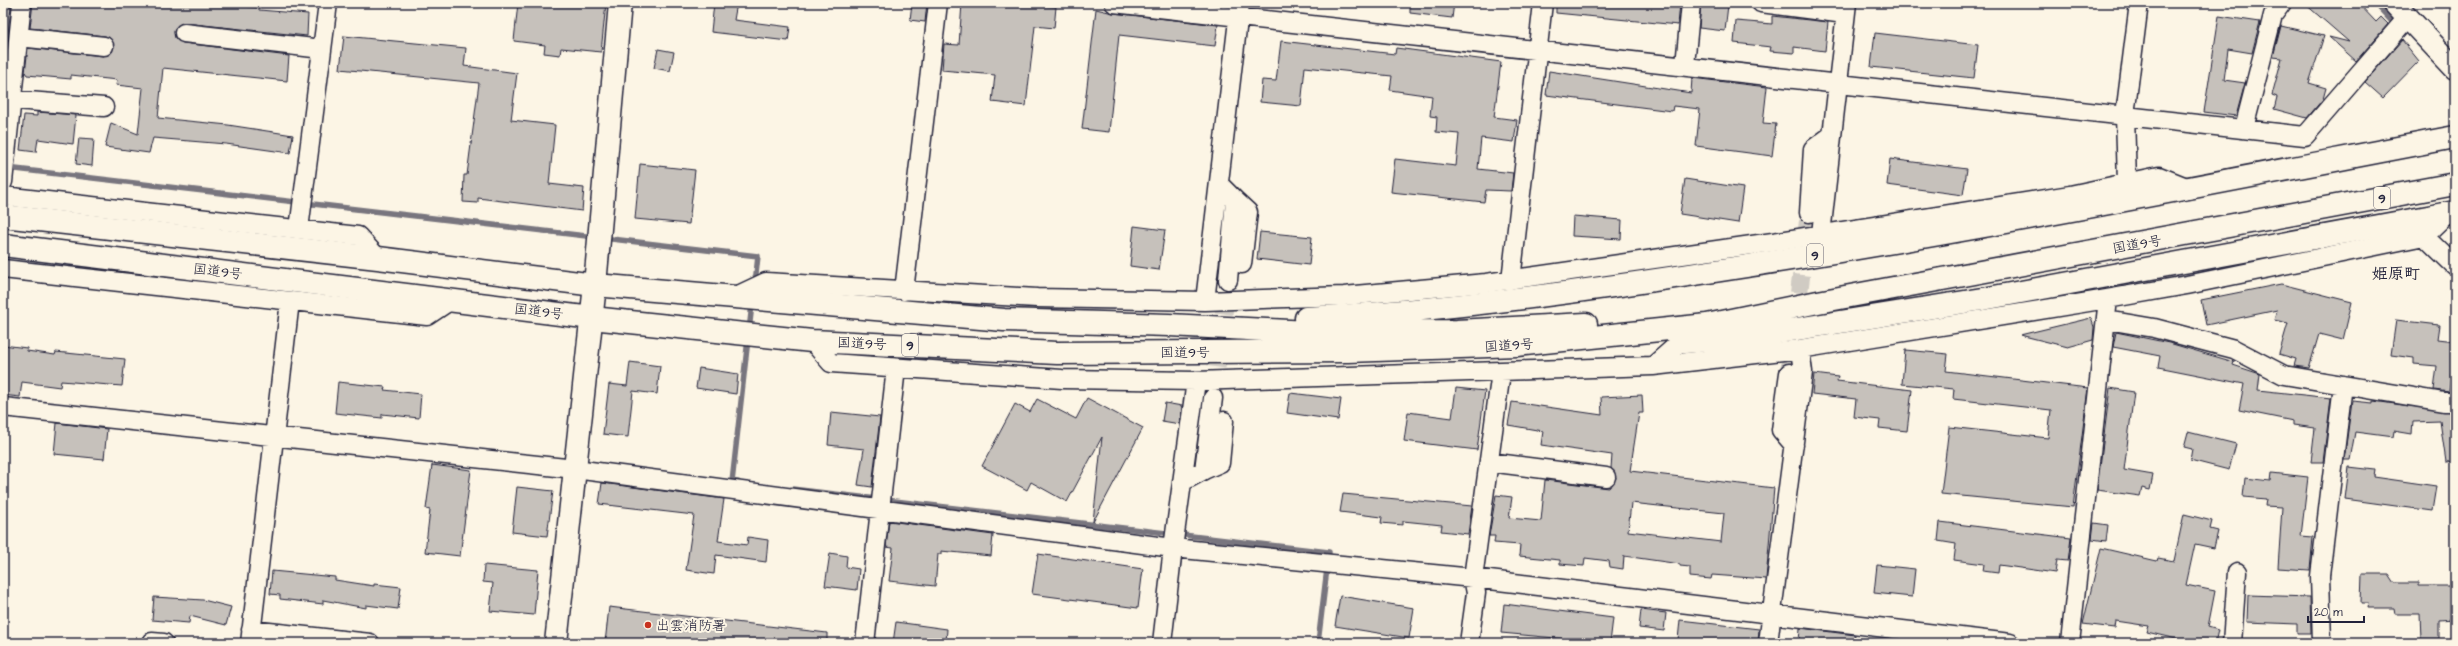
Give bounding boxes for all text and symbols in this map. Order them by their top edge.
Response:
road number: 9 [2374,187,2390,209]
street label: 国道9号 [2111,231,2164,259]
road number: 9 [1807,244,1823,266]
street label: 国道9号 [192,259,244,285]
district label: 姫原町 [2372,263,2420,285]
street label: 国道9号 [513,299,565,325]
street label: 国道9号 [836,333,887,355]
road number: 9 [902,334,918,356]
street label: 国道9号 [1483,334,1535,358]
street label: 国道9号 [1160,343,1210,363]
scale bar [2308,598,2364,624]
text: 20 m [2314,604,2343,621]
place label: 出雲消防署 [656,616,726,636]
marker: 出雲消防署 [643,620,653,630]

